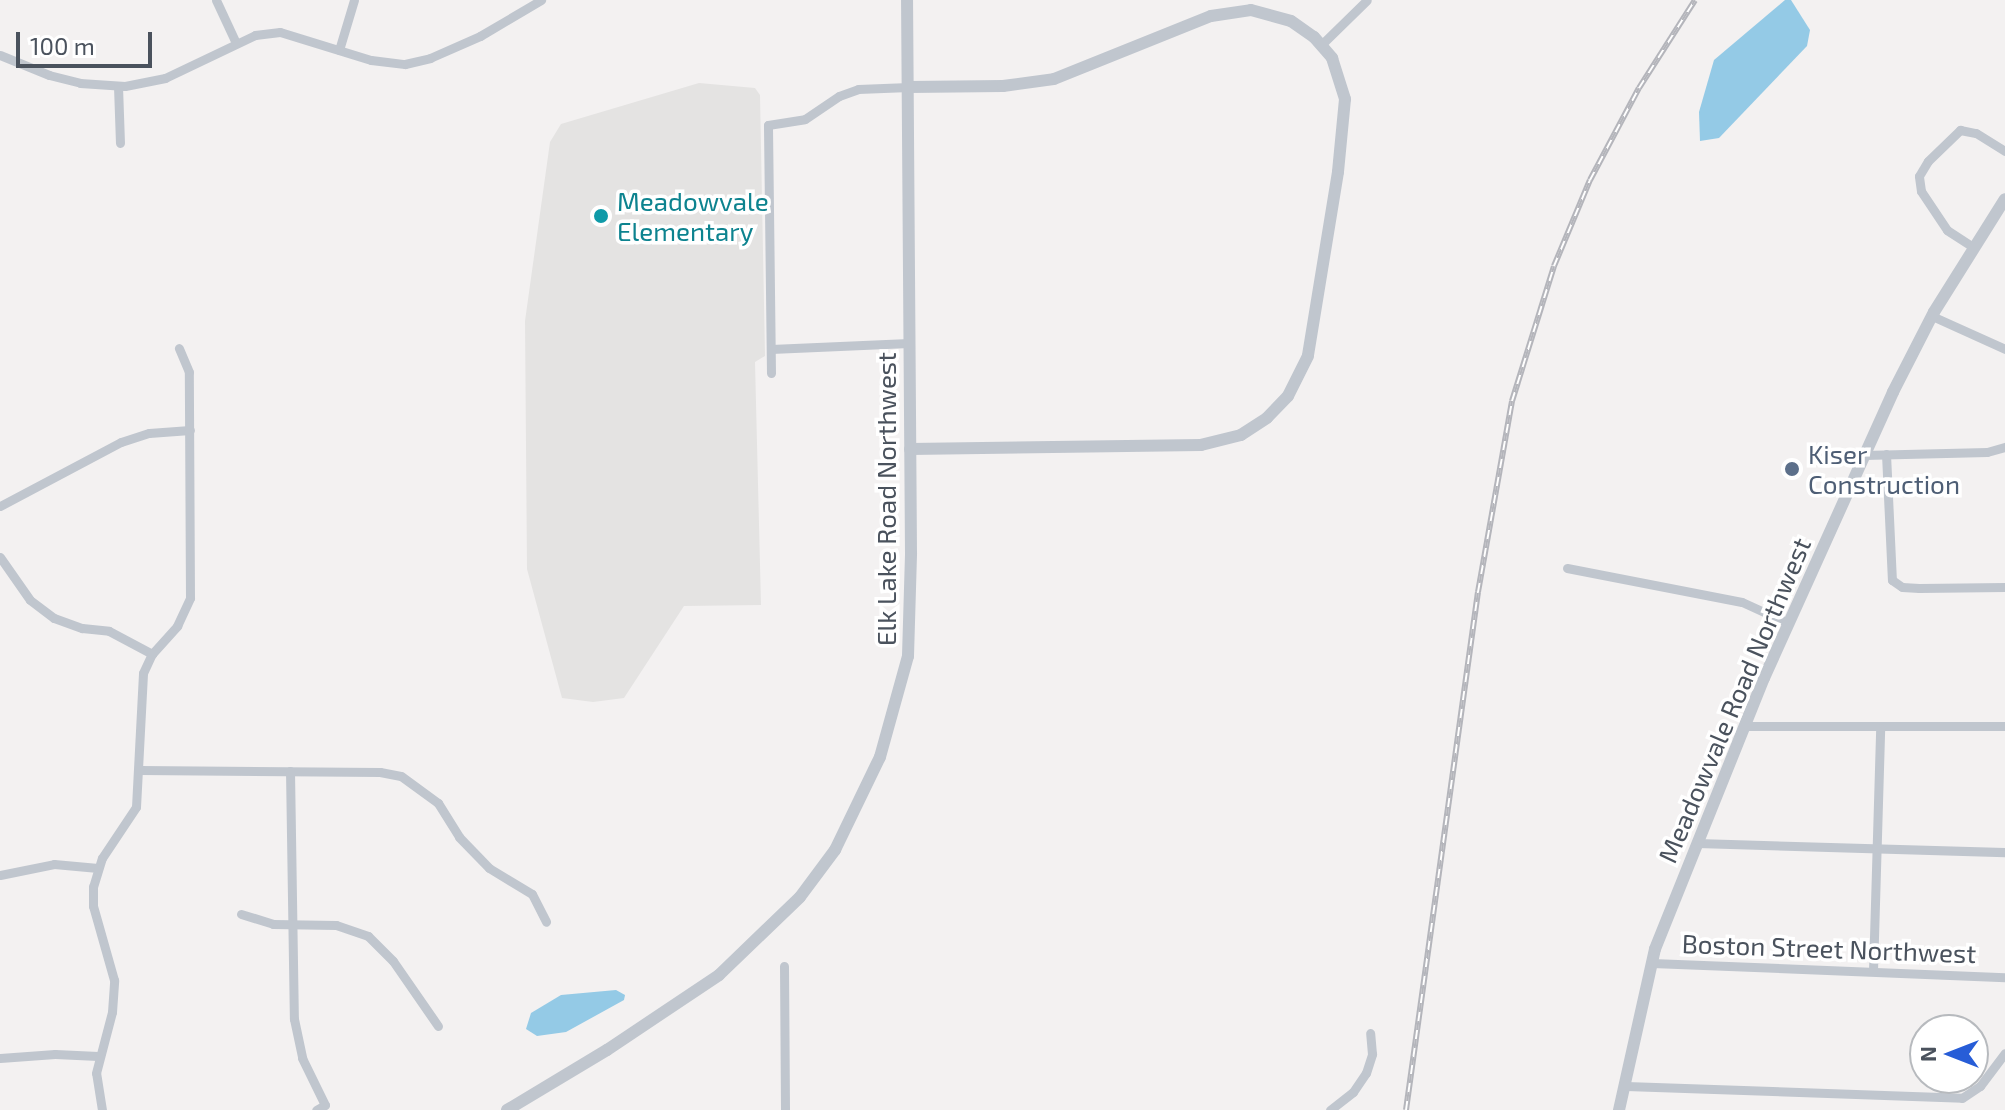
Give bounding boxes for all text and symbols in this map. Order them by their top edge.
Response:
scale bar [20,16,156,66]
text: 100 m [30,31,95,60]
place label: Meadowvale Elementary [617,185,769,246]
marker: Meadowvale Elementary [592,207,610,225]
street label: Elk Lake Road Northwest [870,352,902,646]
place label: Kiser Construction [1808,438,1960,500]
marker: Kiser Construction [1783,460,1801,478]
street label: Meadowvale Road Northwest [1651,533,1817,867]
street label: Boston Street Northwest [1681,927,1977,969]
north arrow [1909,1014,1989,1094]
text: N [1914,1046,1940,1062]

